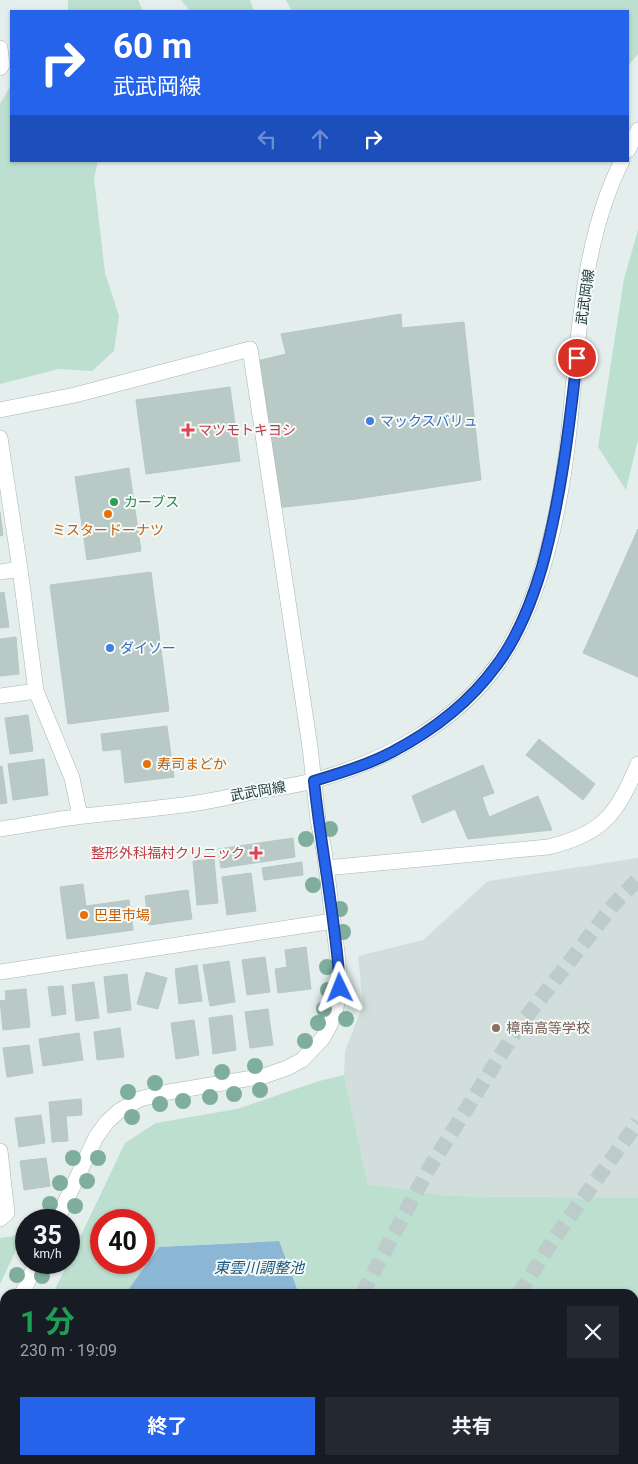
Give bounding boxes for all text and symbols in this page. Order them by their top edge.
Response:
text: 60 m [113,26,192,67]
icon: right [30,30,95,95]
text: 武武岡線 [113,74,201,99]
icon: left [253,125,281,153]
icon: ahead [306,125,334,153]
icon: right [359,125,387,153]
street label: 武武岡線 [573,268,597,326]
pin [556,337,598,379]
icon: arrive [563,344,591,372]
place label: マックスバリュ [380,413,478,429]
marker: マックスバリュ [364,415,376,427]
place label: マツモトキヨシ [198,422,296,438]
marker: マツモトキヨシ [182,424,194,436]
place label: カーブス [124,494,179,510]
marker: カーブス [108,496,120,508]
marker: ミスタードーナツ [102,508,114,520]
place label: ミスタードーナツ [52,522,164,538]
place label: ダイソー [120,640,176,656]
marker: ダイソー [104,642,116,654]
place label: 寿司まどか [157,756,227,772]
marker: 寿司まどか [141,758,153,770]
street label: 武武岡線 [229,778,287,804]
place label: 整形外科福村クリニック [91,845,245,861]
marker: 整形外科福村クリニック [249,846,263,860]
place label: 巴里市場 [94,907,150,923]
marker: 巴里市場 [78,909,90,921]
position arrow [313,961,365,1013]
place label: 樟南高等学校 [506,1020,590,1036]
marker: 樟南高等学校 [490,1022,502,1034]
speed limit sign: 40 [90,1209,155,1274]
text: 35 [33,1221,62,1250]
text: km/h [33,1247,62,1261]
water label: 東雲川調整池 [214,1259,306,1277]
text: 1 分 [20,1304,75,1339]
button: close [567,1306,619,1358]
text: 230 m · 19:09 [20,1341,117,1360]
button: 終了 [20,1397,315,1455]
button: 共有 [325,1397,619,1455]

